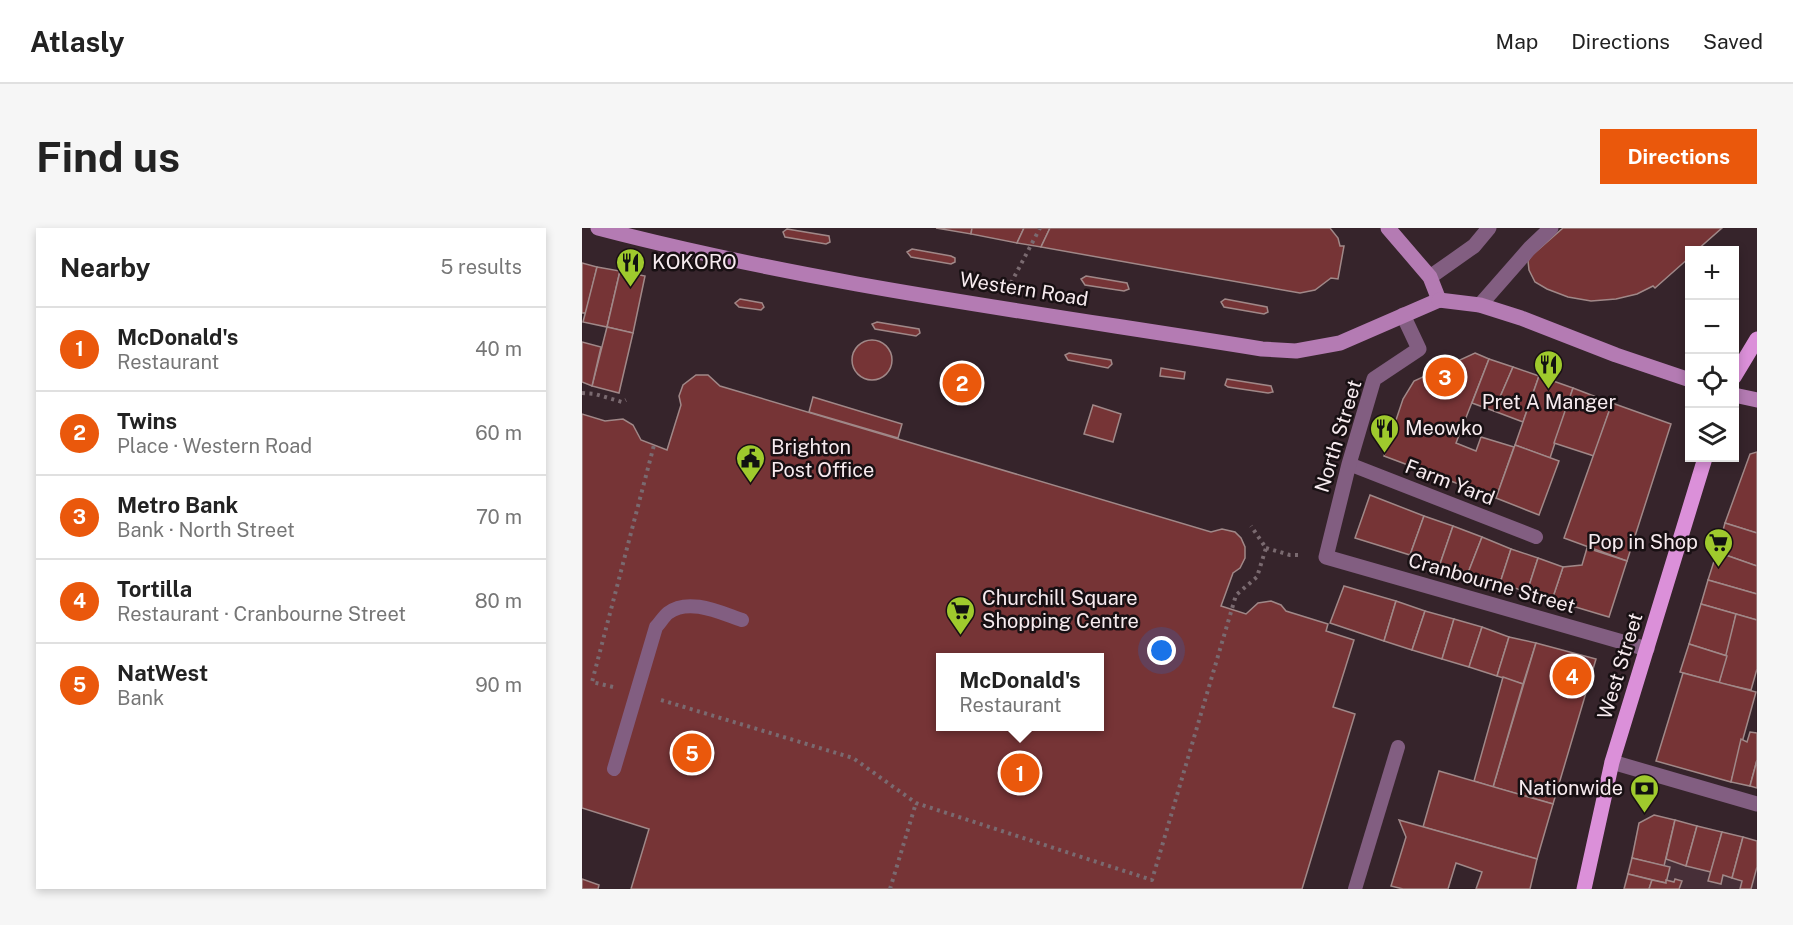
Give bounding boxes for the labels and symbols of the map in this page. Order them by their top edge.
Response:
restaurant icon: KOKORO [615,246,647,288]
place label: KOKORO [652,250,737,274]
street label: Western Road [958,267,1090,311]
restaurant icon: Pret A Manger [1533,348,1565,390]
pin: 3 [1426,354,1464,400]
pin: 2 [942,360,982,406]
street label: North Street [1310,377,1366,495]
place label: Pret A Manger [1482,390,1616,414]
restaurant icon: Meowko [1368,412,1400,454]
place label: Meowko [1405,416,1483,440]
place label: Brighton Post Office [771,435,874,482]
public building icon: Brighton Post Office [734,442,766,484]
street label: Farm Yard [1402,454,1498,510]
supermarket icon: Pop in Shop [1703,526,1735,568]
place label: Pop in Shop [1588,530,1698,554]
street label: Cranbourne Street [1406,548,1578,618]
place label: Churchill Square Shopping Centre [982,586,1139,633]
supermarket icon: Churchill Square Shopping Centre [945,594,977,636]
street label: West Street [1592,610,1648,722]
your location [1147,636,1176,665]
pin: 4 [1552,654,1592,698]
pin: 5 [672,730,712,776]
pin: 1 [1000,750,1040,796]
bank icon: Nationwide [1628,772,1660,814]
place label: Nationwide [1518,776,1623,800]

